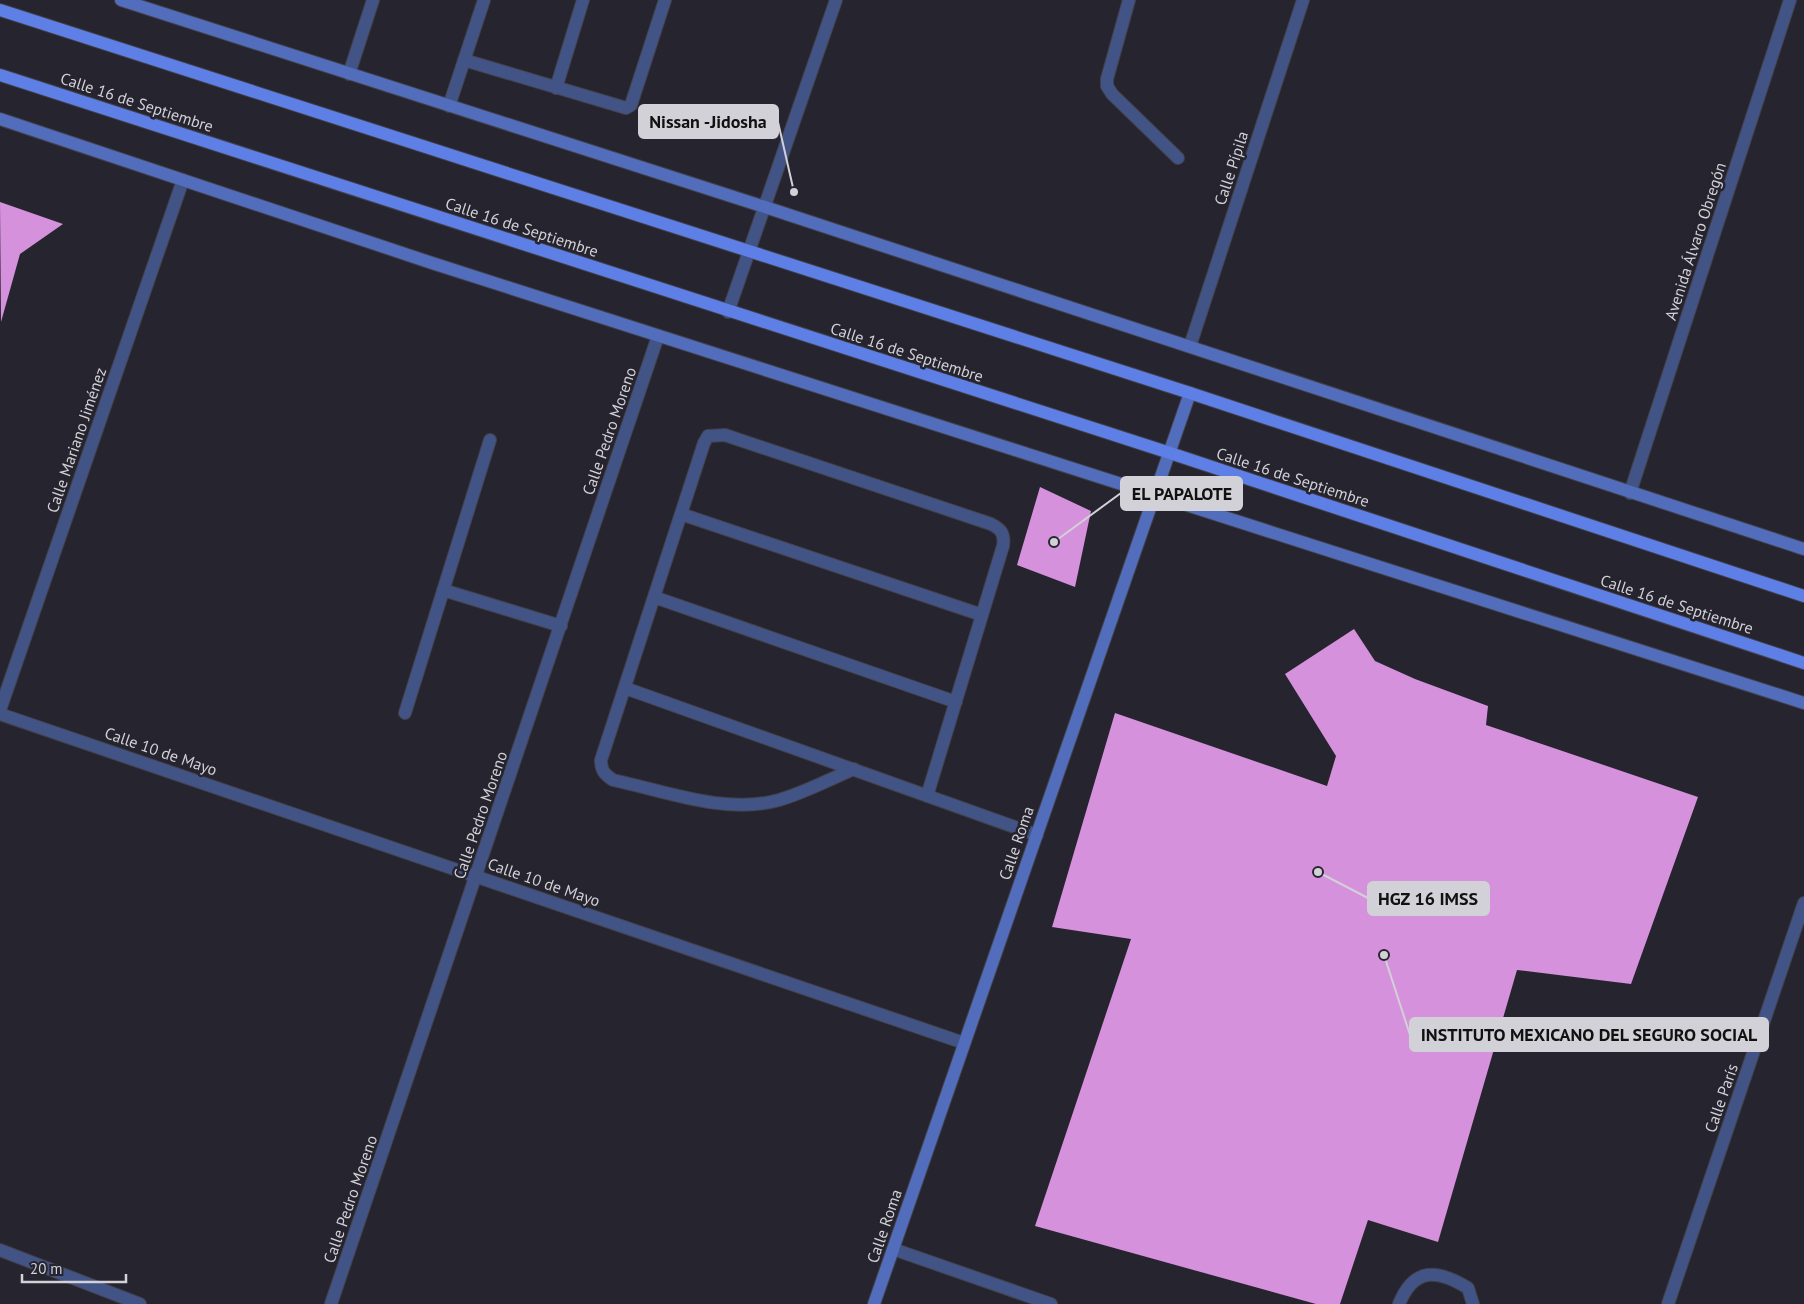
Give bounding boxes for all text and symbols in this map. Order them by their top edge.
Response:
street label: Calle 16 de Septiembre [58,68,216,136]
callout: Nissan -Jidosha [639,105,778,138]
text: Nissan -Jidosha [649,110,767,133]
street label: Calle Pípila [1210,128,1252,208]
street label: Avenida Álvaro Obregón [1660,160,1730,322]
street label: Calle 16 de Septiembre [443,193,601,261]
street label: Calle 16 de Septiembre [828,318,986,386]
street label: Calle Pedro Moreno [578,364,640,498]
street label: Calle Mariano Jiménez [42,365,110,515]
street label: Calle 16 de Septiembre [1214,443,1372,511]
callout: EL PAPALOTE [1121,477,1242,510]
text: EL PAPALOTE [1132,482,1232,505]
street label: Calle 16 de Septiembre [1598,570,1756,638]
street label: Calle 10 de Mayo [102,722,220,780]
street label: Calle Pedro Moreno [449,748,511,882]
street label: Calle Roma [994,803,1038,883]
street label: Calle 10 de Mayo [485,853,603,911]
callout: HGZ 16 IMSS [1368,882,1489,915]
text: HGZ 16 IMSS [1378,887,1478,910]
callout: INSTITUTO MEXICANO DEL SEGURO SOCIAL [1410,1018,1768,1051]
text: INSTITUTO MEXICANO DEL SEGURO SOCIAL [1421,1023,1758,1046]
street label: Calle París [1700,1061,1742,1135]
street label: Calle Pedro Moreno [319,1132,381,1266]
street label: Calle Roma [862,1186,906,1266]
scale bar [22,1252,126,1284]
text: 20 m [30,1259,63,1278]

